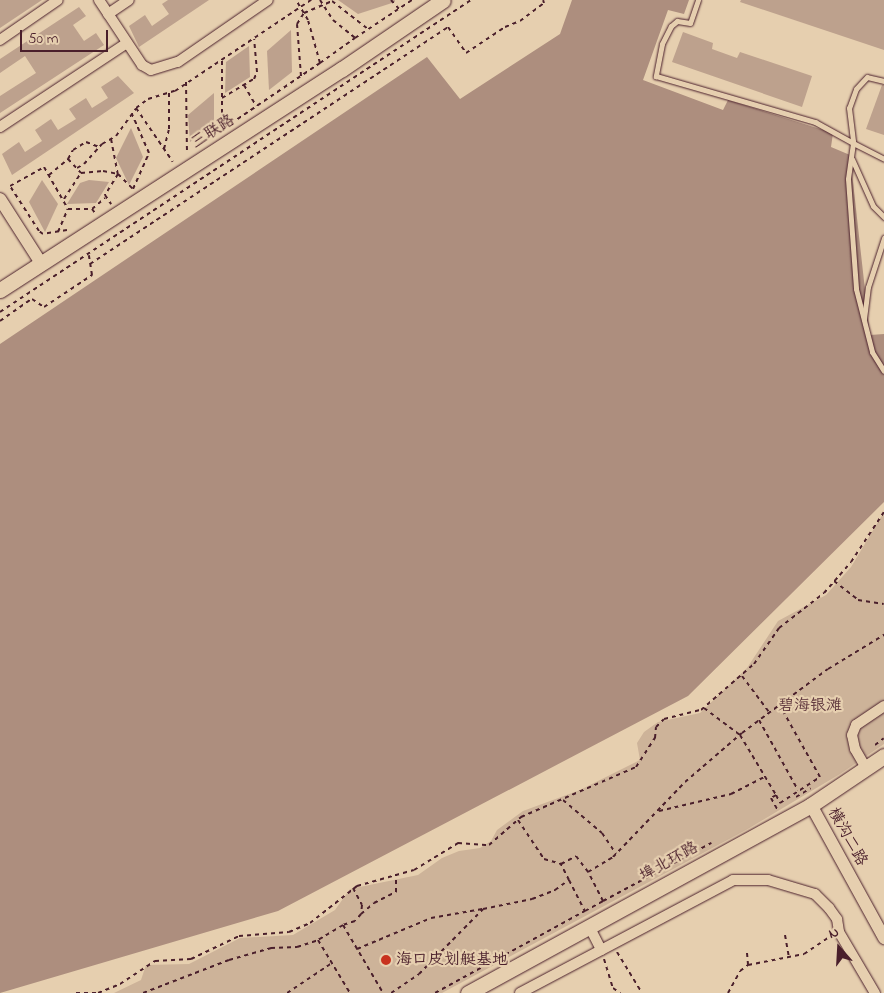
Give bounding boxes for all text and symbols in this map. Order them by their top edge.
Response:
scale bar [22,20,110,52]
text: 50 m [28,28,58,50]
street label: 三联路 [188,111,238,153]
park label: 碧海银滩 [778,696,842,716]
street label: 横沟二路 [823,804,871,870]
street label: 埠北环路 [636,838,702,886]
text: N [826,922,842,945]
north arrow [814,923,864,973]
place label: 海口皮划艇基地 [396,950,508,970]
marker: 海口皮划艇基地 [380,954,392,966]

